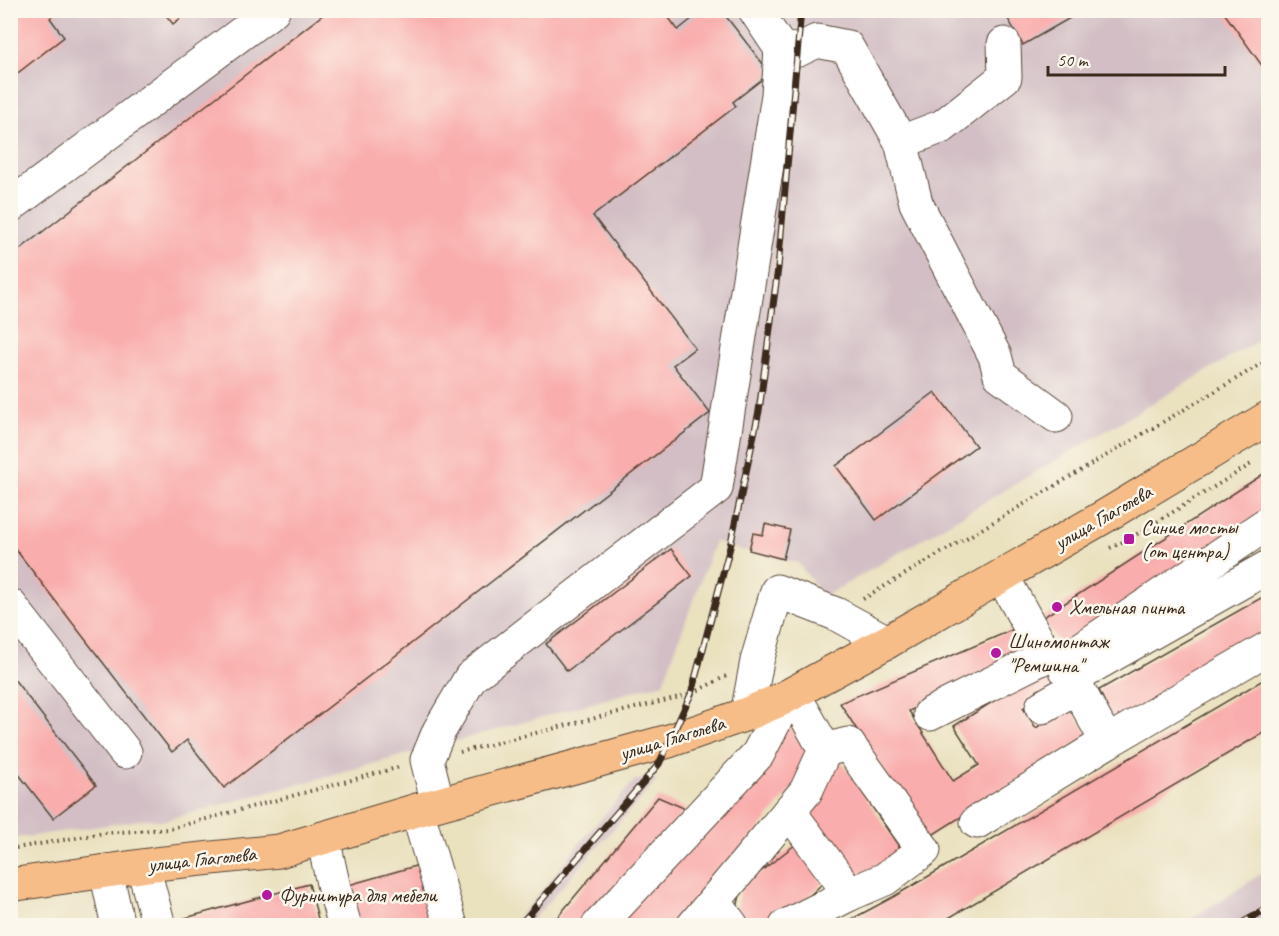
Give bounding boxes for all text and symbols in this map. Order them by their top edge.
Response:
scale bar [1048,39,1225,77]
text: 50 m [1057,49,1090,71]
street label: улица Глаголева [1048,478,1158,556]
place label: Синие мосты (от центра) [1141,514,1239,564]
marker: Синие мосты (от центра) [1122,532,1136,546]
place label: Хмельная пинта [1069,594,1186,620]
marker: Хмельная пинта [1050,600,1064,614]
place label: Шиномонтаж "Ремшина" [1008,628,1111,678]
marker: Шиномонтаж "Ремшина" [989,646,1003,660]
street label: улица Глаголева [614,709,729,767]
street label: улица Глаголева [145,840,259,878]
place label: Фурнитура для мебели [279,882,439,908]
marker: Фурнитура для мебели [260,888,274,902]

